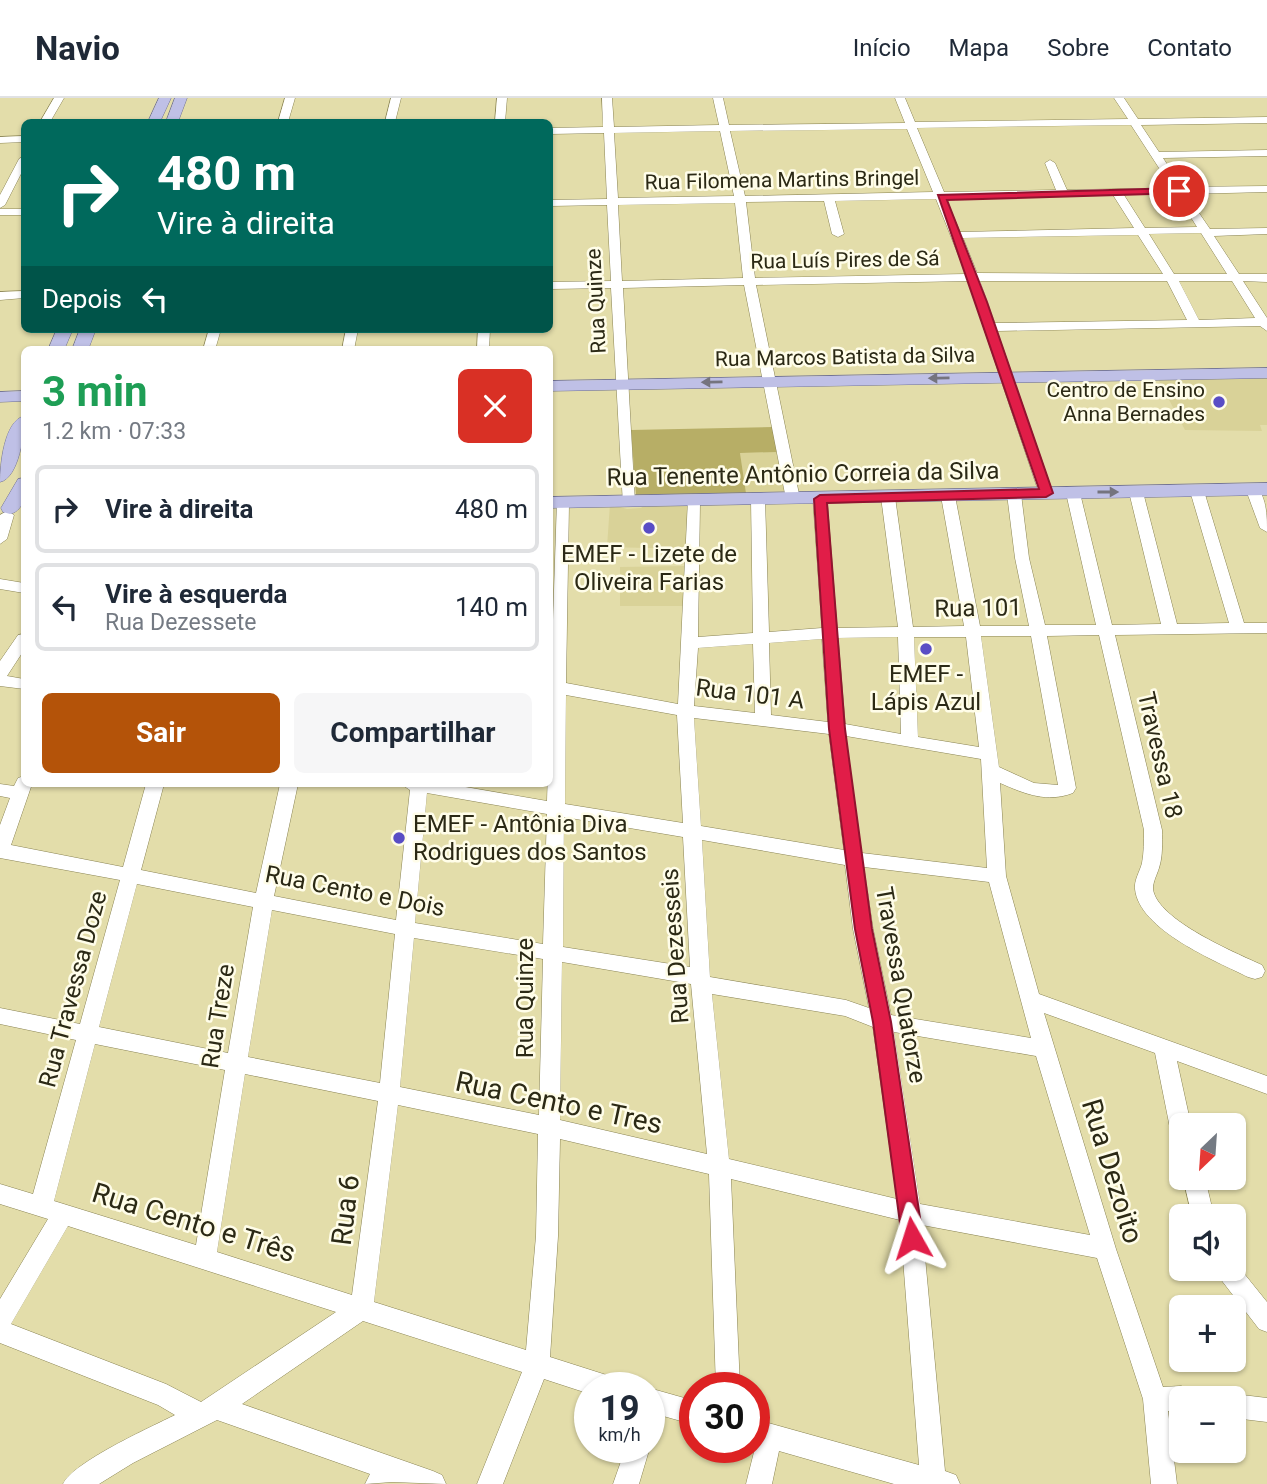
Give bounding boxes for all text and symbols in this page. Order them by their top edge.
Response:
text: Navio [35,29,120,68]
text: Início [853,34,911,62]
text: Mapa [949,34,1009,62]
text: Sobre [1047,34,1109,62]
text: Contato [1147,34,1232,62]
text: 480 m [157,145,296,202]
icon: right [42,147,133,238]
pin [1149,161,1209,221]
street label: Rua Filomena Martins Bringel [644,166,920,194]
icon: arrive [1160,172,1198,210]
text: Vire à direita [157,204,335,242]
street label: Rua Luís Pires de Sá [750,246,940,274]
street label: Rua Quinze [581,248,611,354]
icon: left [136,280,174,318]
text: Depois [42,284,122,314]
street label: Rua Marcos Batista da Silva [715,343,975,371]
text: 3 min [42,367,148,416]
button: close [458,369,532,443]
one-way arrow [928,373,950,384]
one-way arrow [701,376,723,388]
place label: Centro de Ensino Anna Bernades [1046,378,1205,426]
marker: Centro de Ensino Anna Bernades [1211,394,1227,410]
text: 1.2 km · 07:33 [42,418,186,445]
street label: Rua Tenente Antônio Correia da Silva [606,457,1000,491]
one-way arrow [1097,486,1119,498]
icon: right [46,490,84,528]
text: Vire à direita [105,494,253,524]
text: 480 m [455,494,528,524]
marker: EMEF - Lizete de Oliveira Farias [641,520,657,536]
place label: EMEF - Lizete de Oliveira Farias [561,540,737,596]
text: Vire à esquerda [105,579,288,609]
icon: left [46,588,84,626]
text: 140 m [455,592,528,622]
street label: Rua 101 [934,593,1022,623]
text: Rua Dezessete [105,609,256,636]
marker: EMEF - Lápis Azul [918,641,934,657]
place label: EMEF - Lápis Azul [871,660,981,716]
street label: Rua 101 A [694,673,806,715]
street label: Travessa 18 [1132,689,1188,821]
button: Sair [42,693,280,773]
button: Compartilhar [294,693,532,773]
place label: EMEF - Antônia Diva Rodrigues dos Santos [413,810,647,866]
marker: EMEF - Antônia Diva Rodrigues dos Santos [391,830,407,846]
street label: Rua Cento e Dois [263,860,447,922]
street label: Rua Dezesseis [656,867,694,1025]
street label: Travessa Quatorze [870,885,932,1085]
street label: Rua Travessa Doze [33,888,113,1090]
street label: Rua Quinze [511,938,539,1058]
street label: Rua Treze [196,962,240,1070]
street label: Rua Cento e Tres [452,1064,665,1141]
street label: Rua Dezoito [1075,1095,1150,1247]
north arrow [1169,1113,1246,1190]
map controls [1169,1113,1246,1463]
street label: Rua 6 [325,1173,366,1247]
street label: Rua Cento e Três [88,1176,299,1269]
position arrow [875,1201,949,1275]
button: sound [1169,1204,1246,1281]
button: + [1169,1295,1246,1372]
speed limit sign: 30 [679,1372,770,1463]
button: − [1169,1386,1246,1463]
text: 19 [599,1388,640,1429]
text: km/h [598,1424,641,1445]

